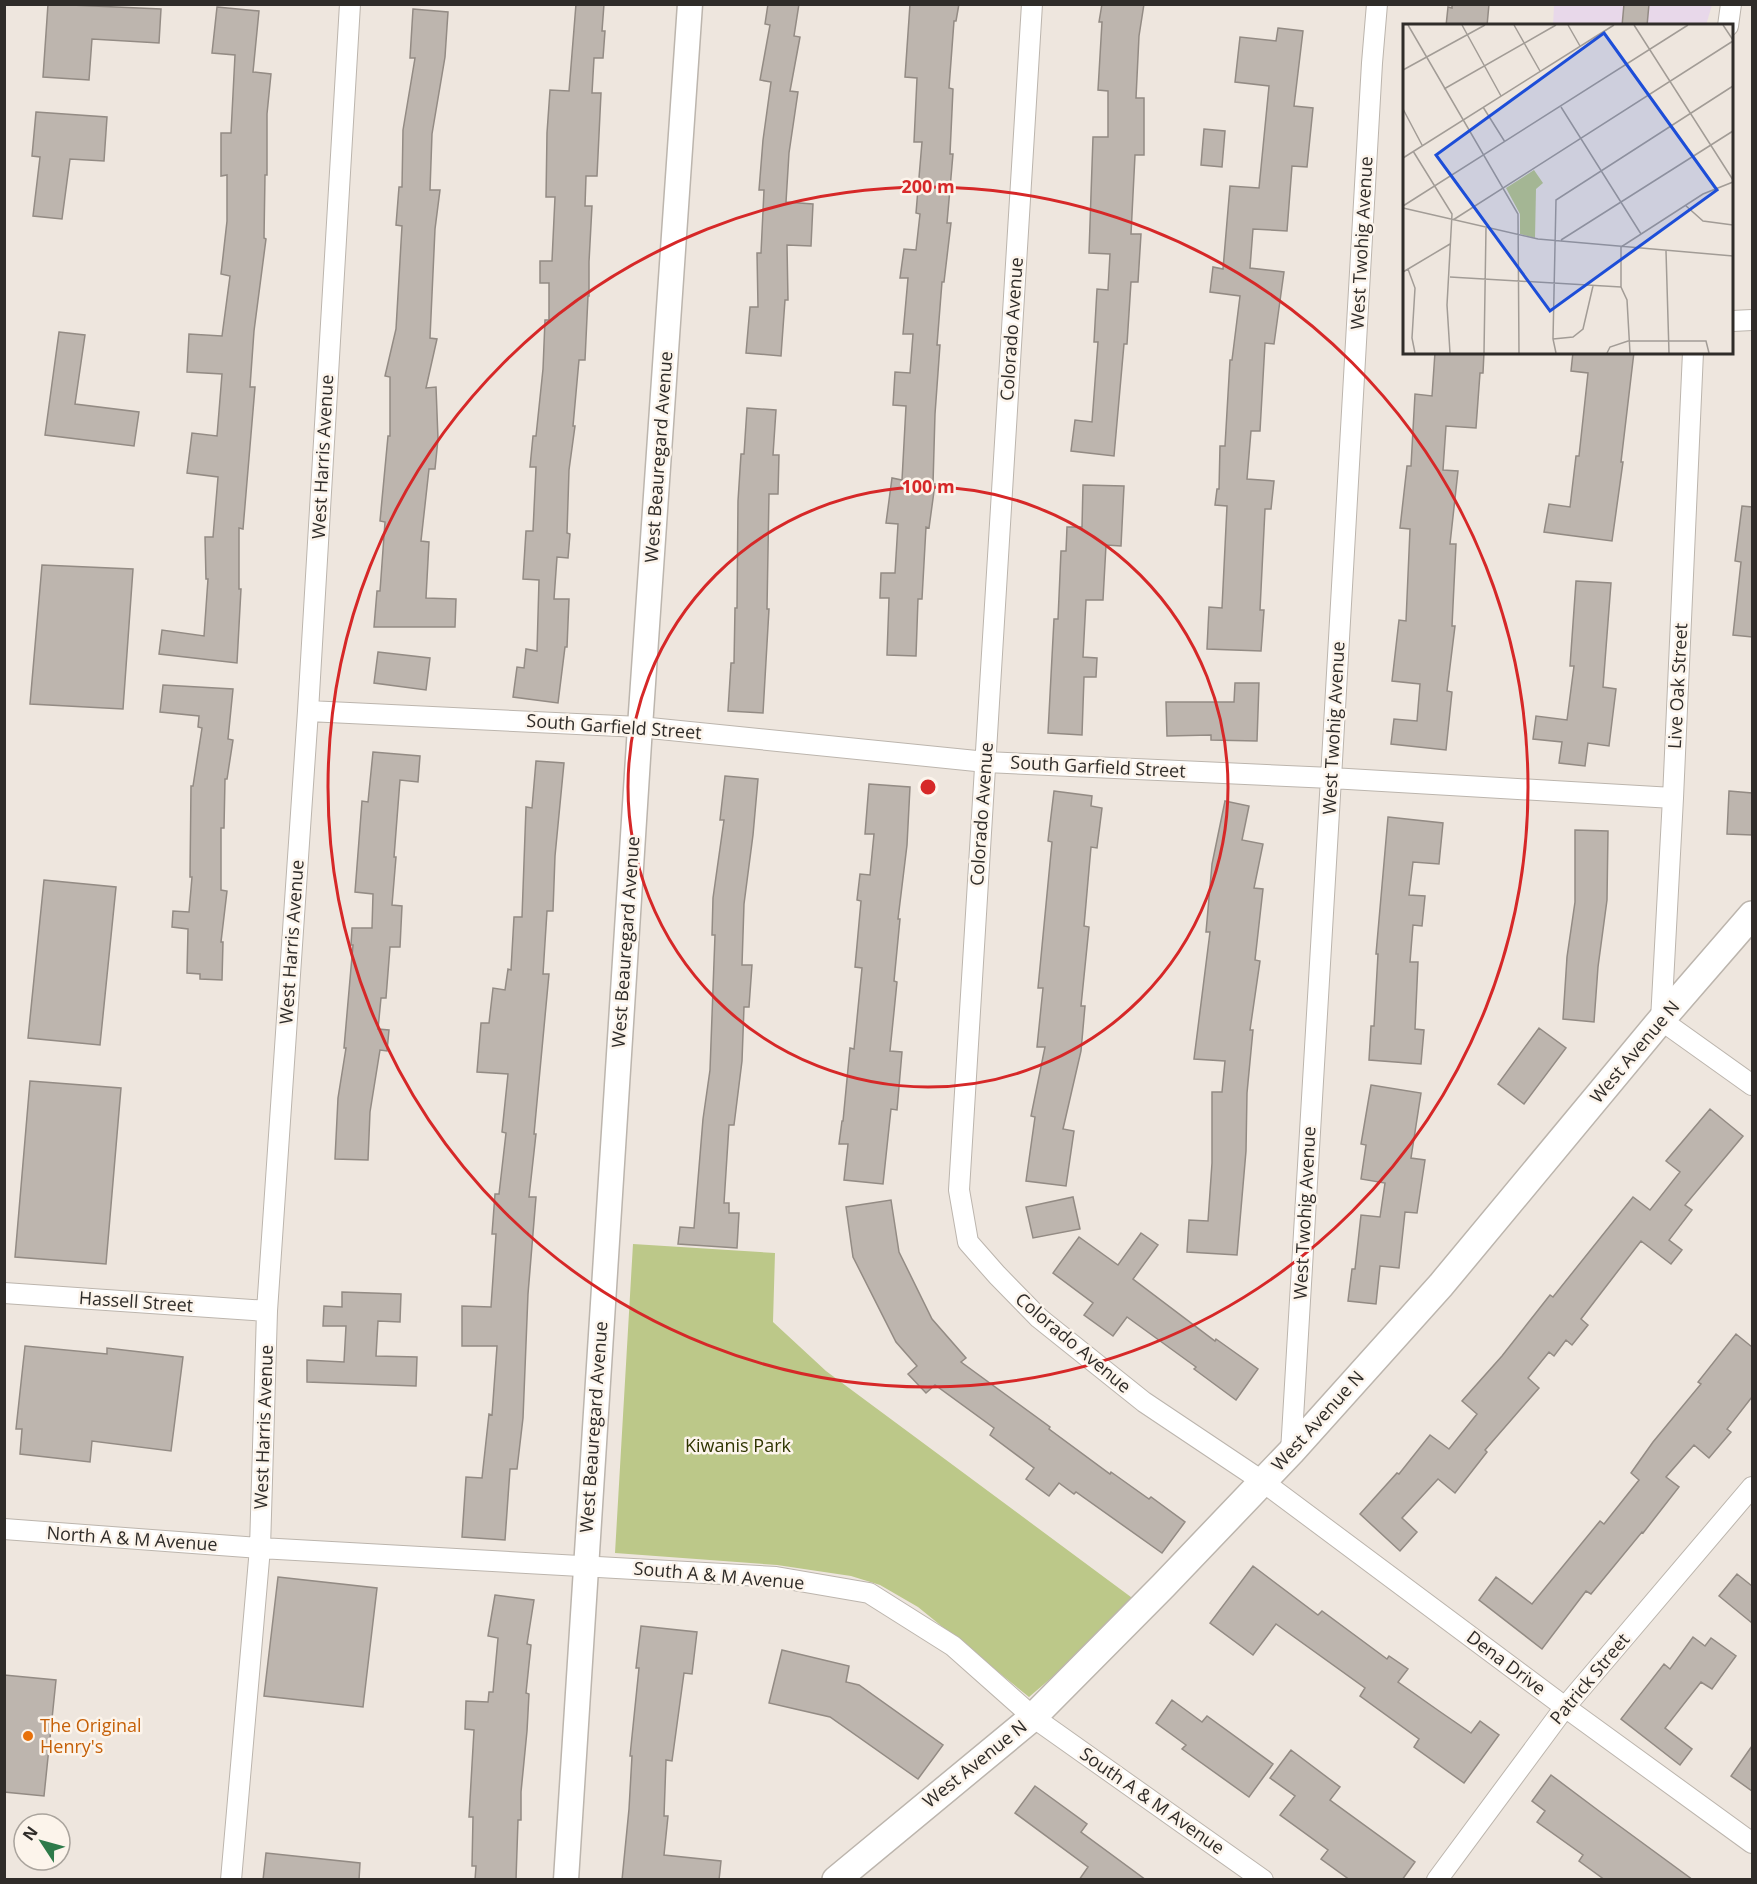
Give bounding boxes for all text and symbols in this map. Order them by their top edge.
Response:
inset map [1403,24,1733,354]
street label: West Twohig Avenue [1344,156,1378,330]
text: 200 m [901,174,955,198]
street label: Colorado Avenue [994,256,1028,402]
street label: West Beauregard Avenue [639,350,677,564]
street label: West Harris Avenue [306,374,338,540]
text: 100 m [901,474,955,498]
street label: Live Oak Street [1662,622,1692,750]
street label: West Twohig Avenue [1316,641,1350,815]
street label: South Garfield Street [526,708,702,744]
street label: Colorado Avenue [964,741,998,887]
street label: South Garfield Street [1010,749,1186,783]
centre of rings [918,777,938,797]
street label: West Beauregard Avenue [606,835,644,1049]
street label: West Harris Avenue [273,859,309,1025]
street label: West Avenue N [1584,995,1684,1108]
street label: West Twohig Avenue [1287,1126,1321,1300]
street label: Hassell Street [78,1285,194,1317]
street label: Colorado Avenue [1011,1287,1137,1398]
street label: West Beauregard Avenue [574,1320,612,1534]
street label: West Harris Avenue [248,1344,278,1510]
street label: West Avenue N [1266,1365,1369,1476]
park label: Kiwanis Park [685,1433,792,1457]
street label: North A & M Avenue [46,1520,218,1556]
street label: South A & M Avenue [633,1556,805,1594]
street label: Dena Drive [1462,1625,1551,1700]
street label: Patrick Street [1544,1628,1634,1729]
place label: The Original Henry's [40,1713,142,1758]
street label: West Avenue N [917,1714,1031,1813]
marker: The Original Henry's [21,1729,35,1743]
street label: South A & M Avenue [1076,1741,1230,1859]
north arrow [12,1812,72,1872]
text: N [17,1821,43,1845]

